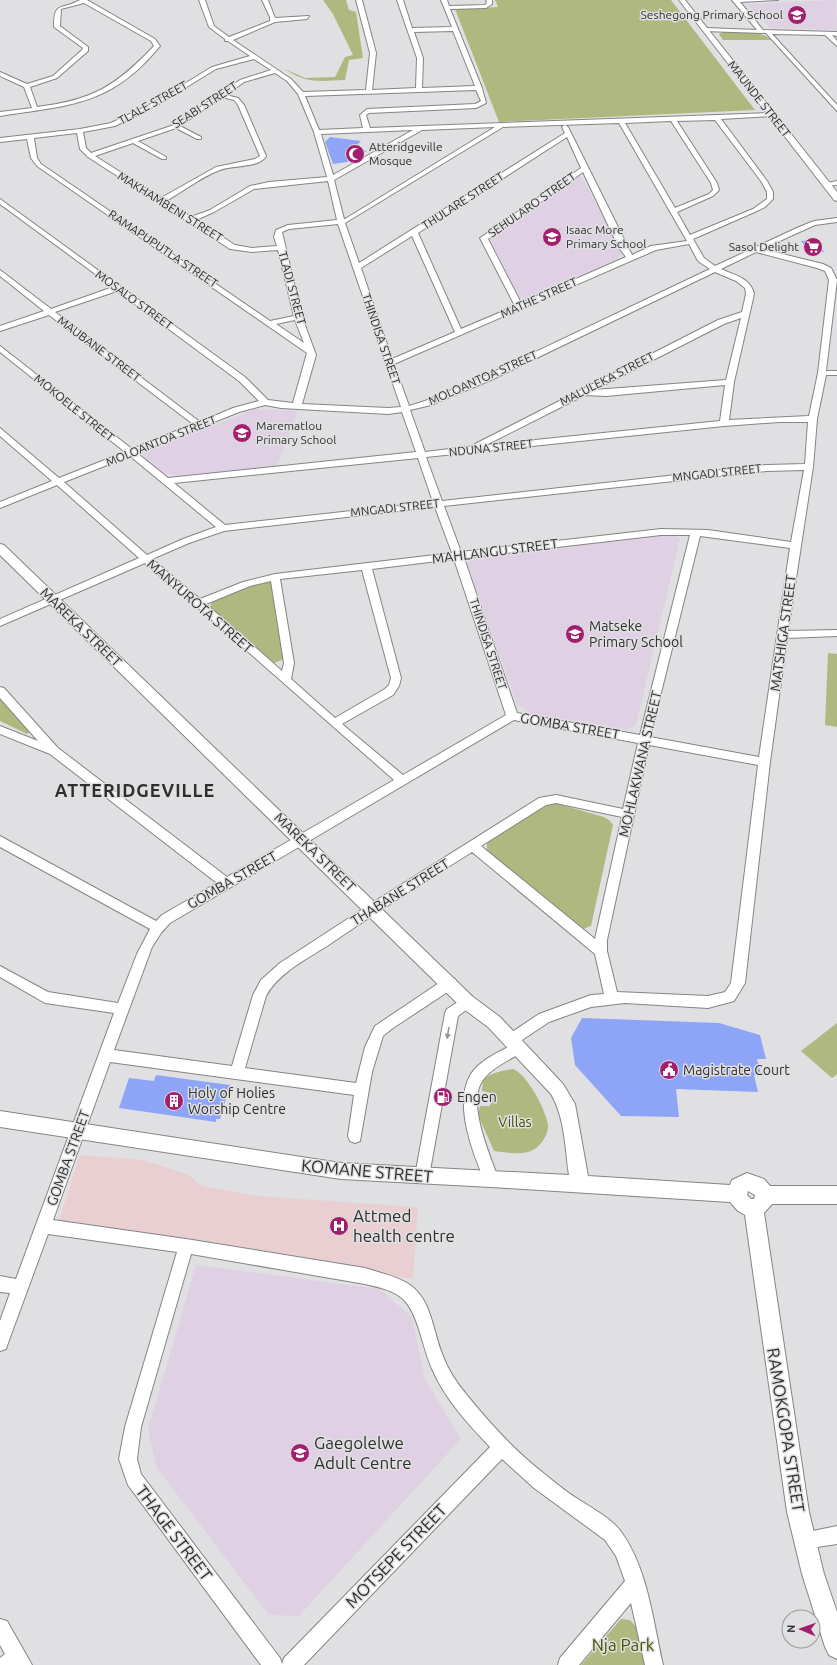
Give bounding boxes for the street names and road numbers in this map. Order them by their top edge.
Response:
street label: MAUNDE STREET [725,58,793,140]
street label: TLALE STREET [116,78,190,127]
street label: SEABI STREET [170,79,240,130]
street label: MAKHAMBENI STREET [115,169,225,244]
street label: THULARE STREET [419,169,506,232]
street label: SEHULARO STREET [485,169,578,240]
street label: RAMAPUPUTLA STREET [106,207,221,290]
street label: TLADI STREET [276,250,309,326]
street label: MOSALO STREET [93,267,176,332]
street label: MATHE STREET [498,275,579,320]
street label: THINDISA STREET [360,292,403,386]
street label: MAUBANE STREET [55,313,144,384]
street label: MOLOANTOA STREET [426,348,540,407]
street label: MALULEKA STREET [557,349,656,408]
street label: MOKOELE STREET [32,371,117,444]
street label: MOLOANTOA STREET [104,412,218,469]
street label: NDUNA STREET [448,437,534,458]
street label: MNGADI STREET [672,461,763,484]
street label: MNGADI STREET [350,496,441,519]
street label: MAHLANGU STREET [431,535,559,567]
street label: MANYUROTA STREET [144,556,256,656]
street label: MATSHIGA STREET [767,573,799,692]
street label: MAREKA STREET [37,584,125,670]
street label: THINDISA STREET [468,596,510,692]
street label: MOHLAKWANA STREET [615,689,665,839]
street label: GOMBA STREET [519,709,621,743]
street label: MAREKA STREET [271,809,359,895]
street label: GOMBA STREET [184,848,280,912]
street label: THABANE STREET [348,855,452,929]
street label: GOMBA STREET [43,1108,93,1208]
street label: KOMANE STREET [301,1155,434,1186]
street label: RAMOKGOPA STREET [764,1346,809,1514]
street label: THAGE STREET [132,1481,217,1585]
street label: MOTSEPE STREET [341,1500,450,1611]

